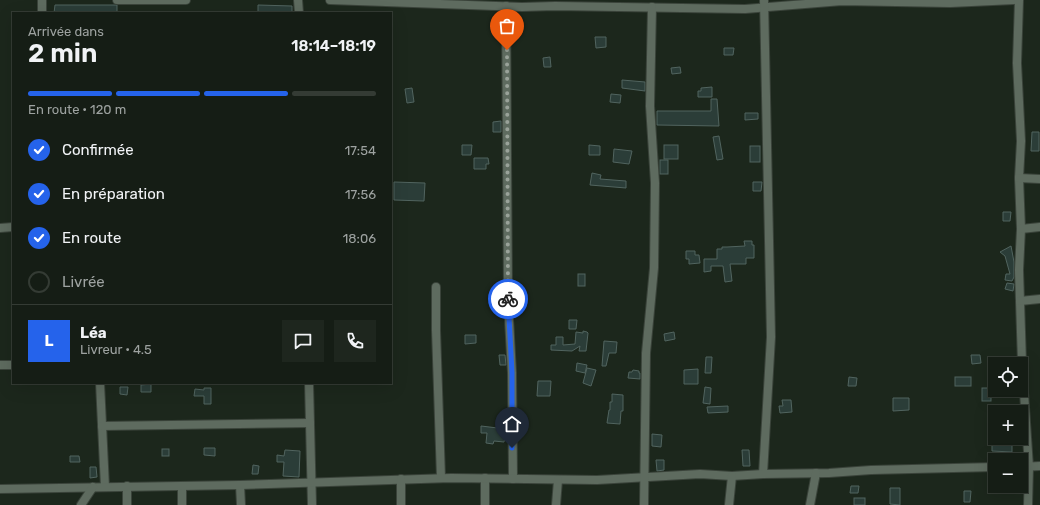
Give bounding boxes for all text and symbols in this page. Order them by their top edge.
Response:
pin [490,9,524,50]
icon: bag [496,15,518,37]
text: Arrivée dans [28,24,104,39]
text: 18:14–18:19 [291,37,376,55]
text: 2 min [28,38,97,69]
text: En route · 120 m [28,102,126,117]
icon: check [28,139,50,161]
text: Confirmée [62,141,134,159]
text: 17:54 [345,143,376,158]
icon: check [28,183,50,205]
text: En préparation [62,185,165,203]
text: 17:56 [345,187,376,202]
icon: check [28,227,50,249]
text: En route [62,229,121,247]
text: 18:06 [343,231,376,246]
text: Livrée [62,273,105,291]
courier [488,279,528,319]
icon: bike [497,288,519,310]
button: chat [282,320,324,362]
button: phone [334,320,376,362]
text: Léa [80,324,107,342]
text: L [45,332,53,350]
text: Livreur · 4.5 [80,342,152,357]
map controls [988,357,1028,493]
button: locate [988,357,1028,397]
button: + [988,405,1028,445]
pin [495,407,529,448]
icon: home [501,413,523,435]
button: − [988,453,1028,493]

